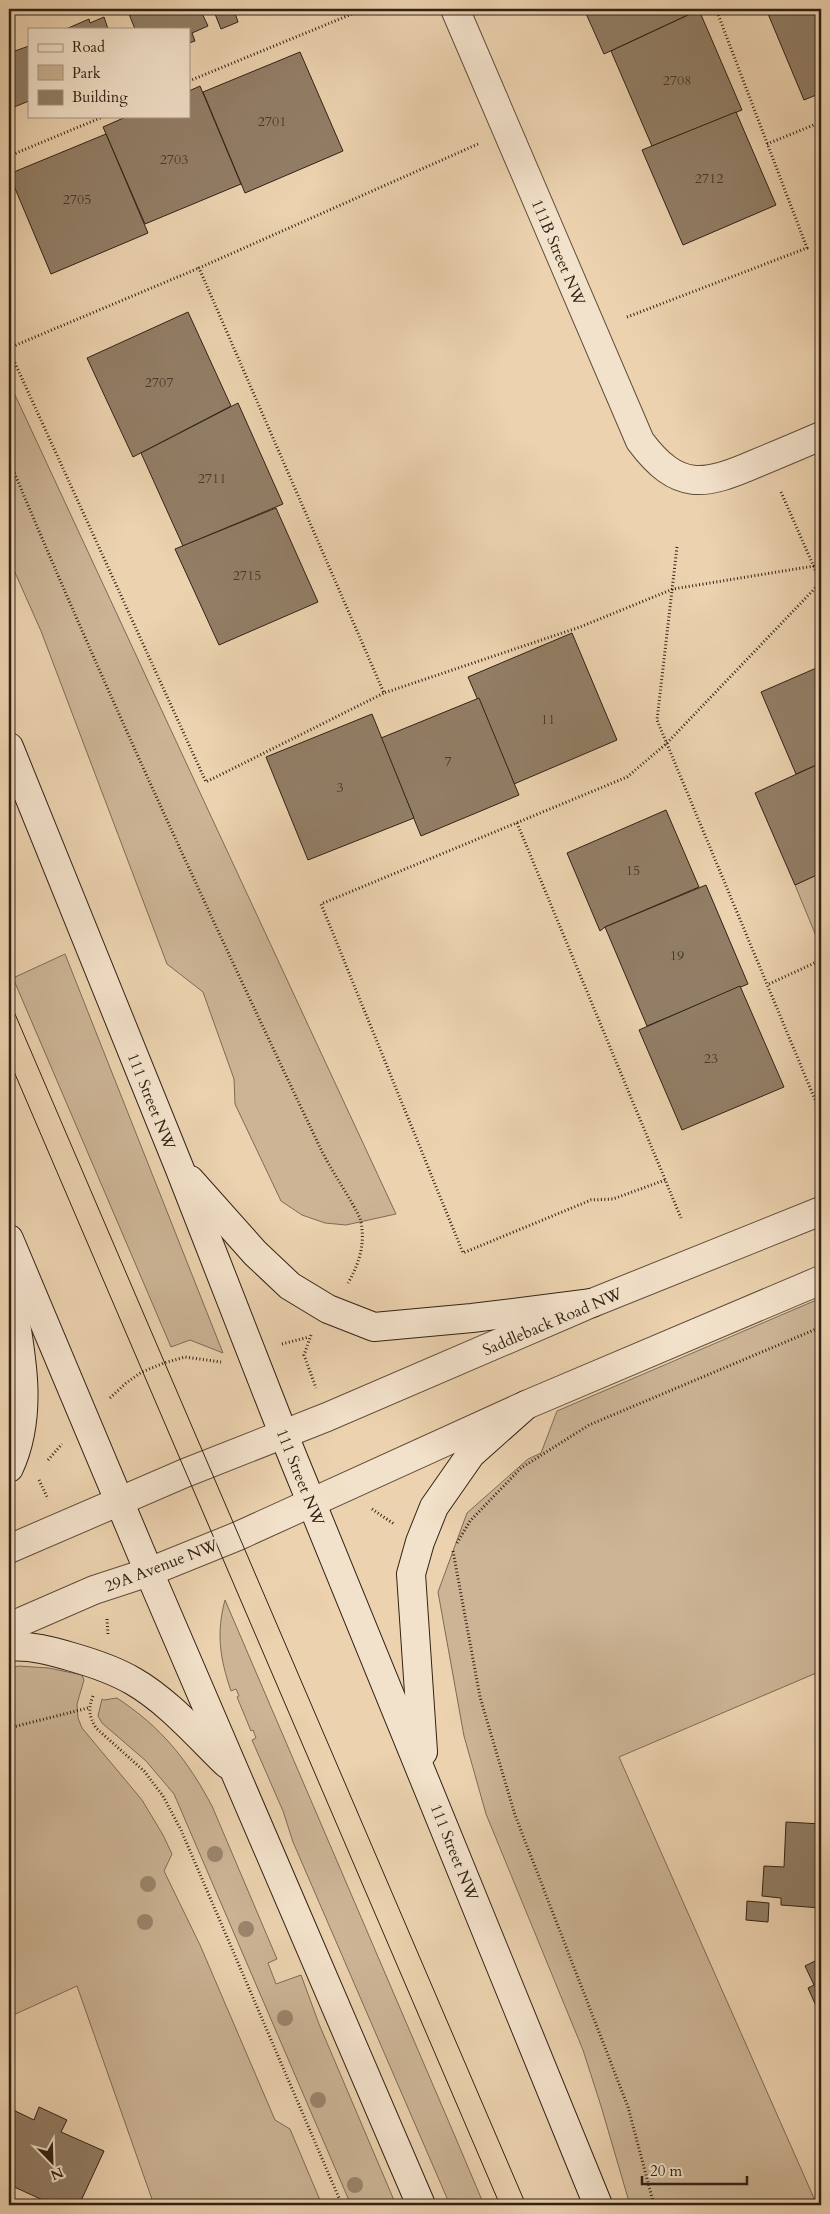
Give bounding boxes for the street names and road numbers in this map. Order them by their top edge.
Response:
street label: 111B Street NW [526,196,591,309]
street label: 111 Street NW [122,1050,181,1154]
street label: Saddleback Road NW [479,1282,626,1361]
street label: 111 Street NW [271,1426,330,1530]
street label: 29A Avenue NW [102,1534,221,1598]
street label: 111 Street NW [425,1801,484,1905]

